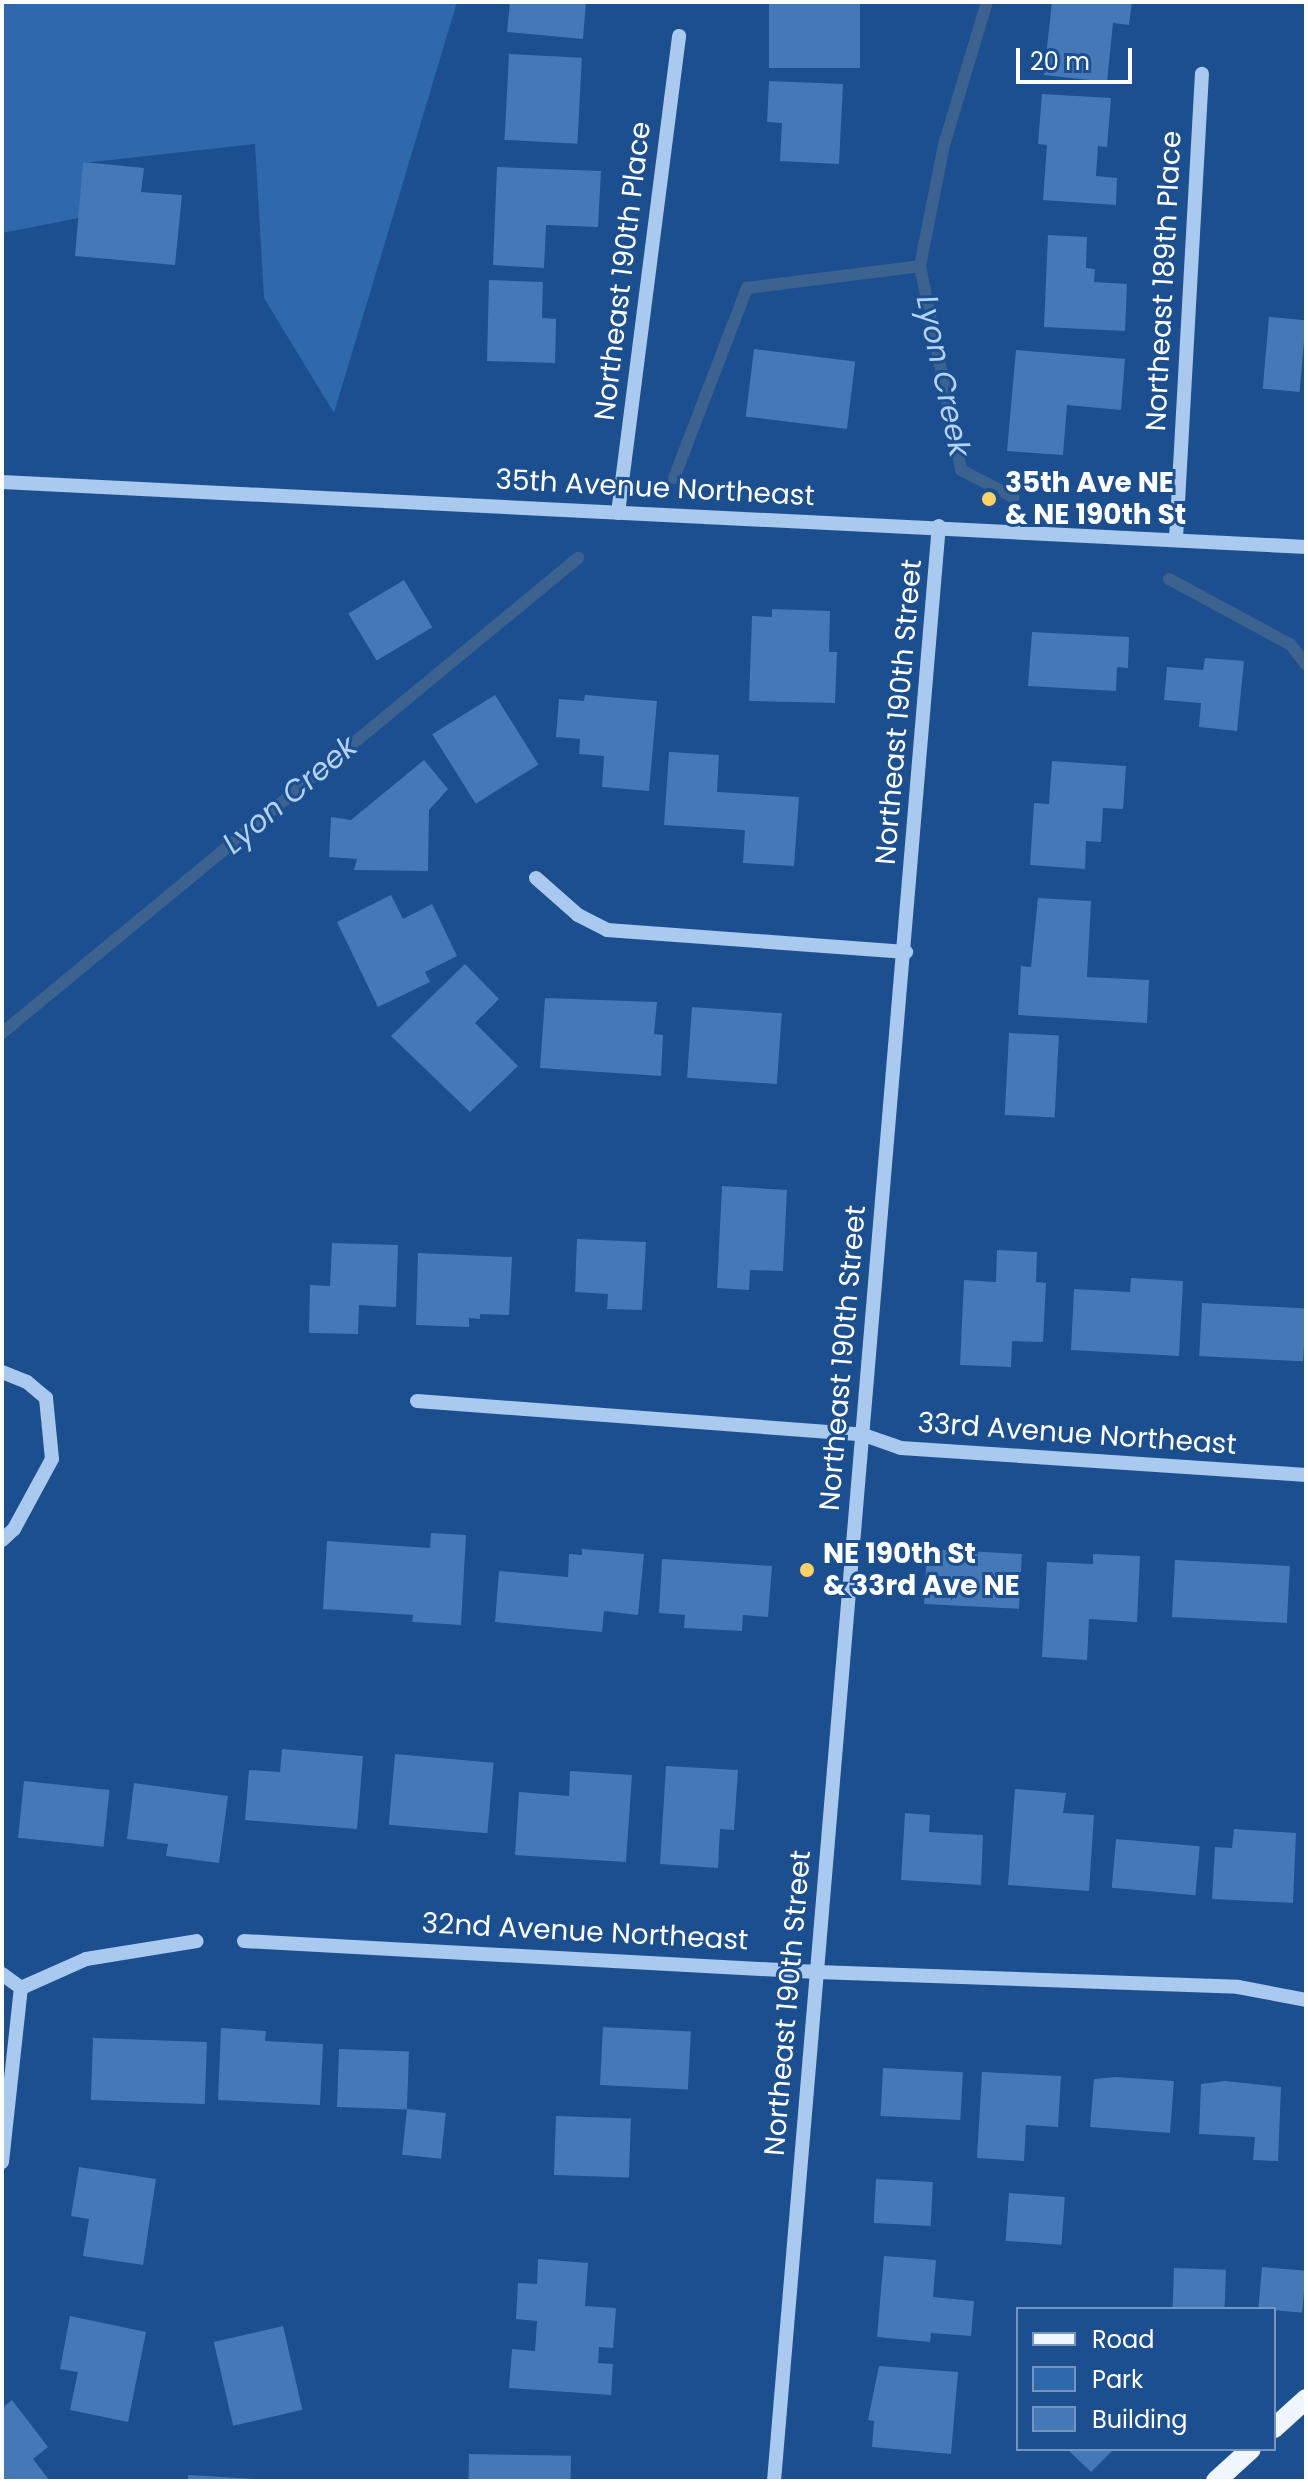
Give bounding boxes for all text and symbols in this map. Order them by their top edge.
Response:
scale bar [1020,32,1136,82]
text: 20 m [1030,45,1090,78]
street label: Northeast 190th Place [588,120,658,422]
street label: Northeast 189th Place [1139,130,1189,432]
water label: Lyon Creek [908,292,978,460]
street label: 35th Avenue Northeast [495,463,815,513]
place label: 35th Ave NE & NE 190th St [1005,466,1186,532]
marker: 35th Ave NE & NE 190th St [980,490,998,508]
street label: Northeast 190th Street [869,558,929,866]
water label: Lyon Creek [216,728,364,862]
street label: Northeast 190th Street [813,1204,873,1512]
street label: 33rd Avenue Northeast [916,1406,1238,1462]
place label: NE 190th St & 33rd Ave NE [823,1537,1020,1603]
marker: NE 190th St & 33rd Ave NE [798,1561,816,1579]
street label: Northeast 190th Street [758,1849,818,2157]
street label: 32nd Avenue Northeast [421,1907,749,1957]
legend [1016,2307,1276,2451]
text: Road [1092,2323,1154,2356]
text: Park [1092,2363,1143,2396]
text: Building [1092,2403,1188,2436]

